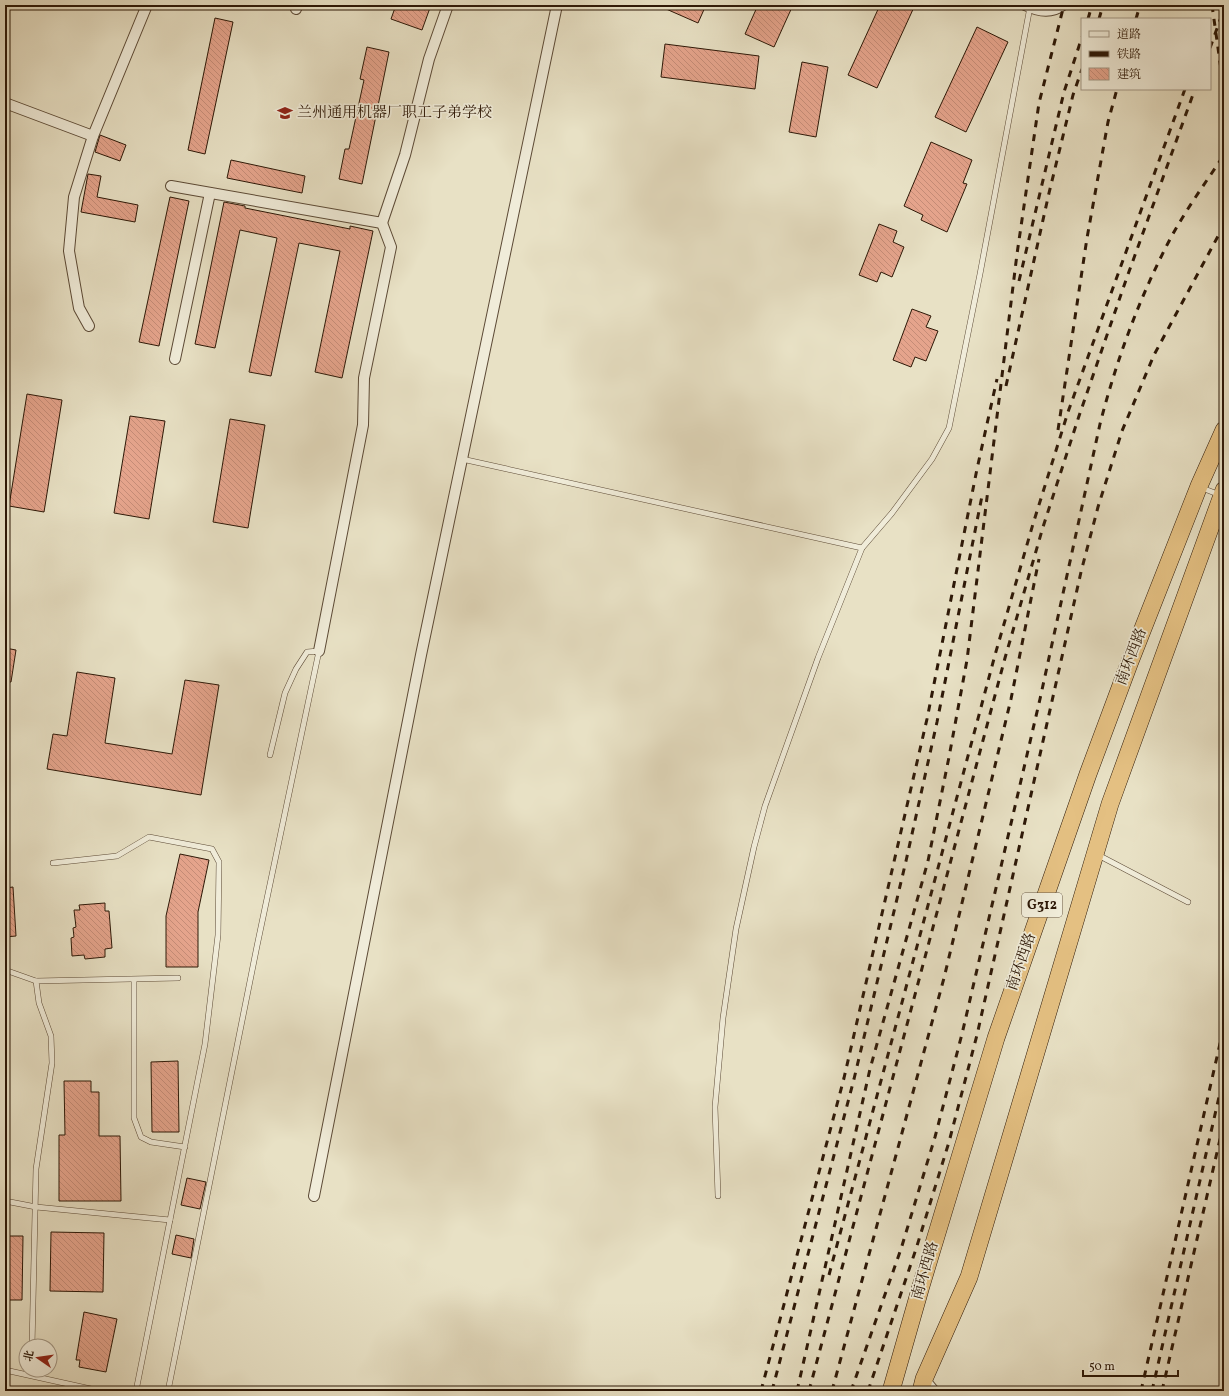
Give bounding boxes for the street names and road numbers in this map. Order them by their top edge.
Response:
street label: 南环西路 [1111,625,1153,689]
road number: G312 [1022,893,1062,917]
street label: 南环西路 [1002,930,1042,994]
street label: 南环西路 [908,1239,944,1303]

